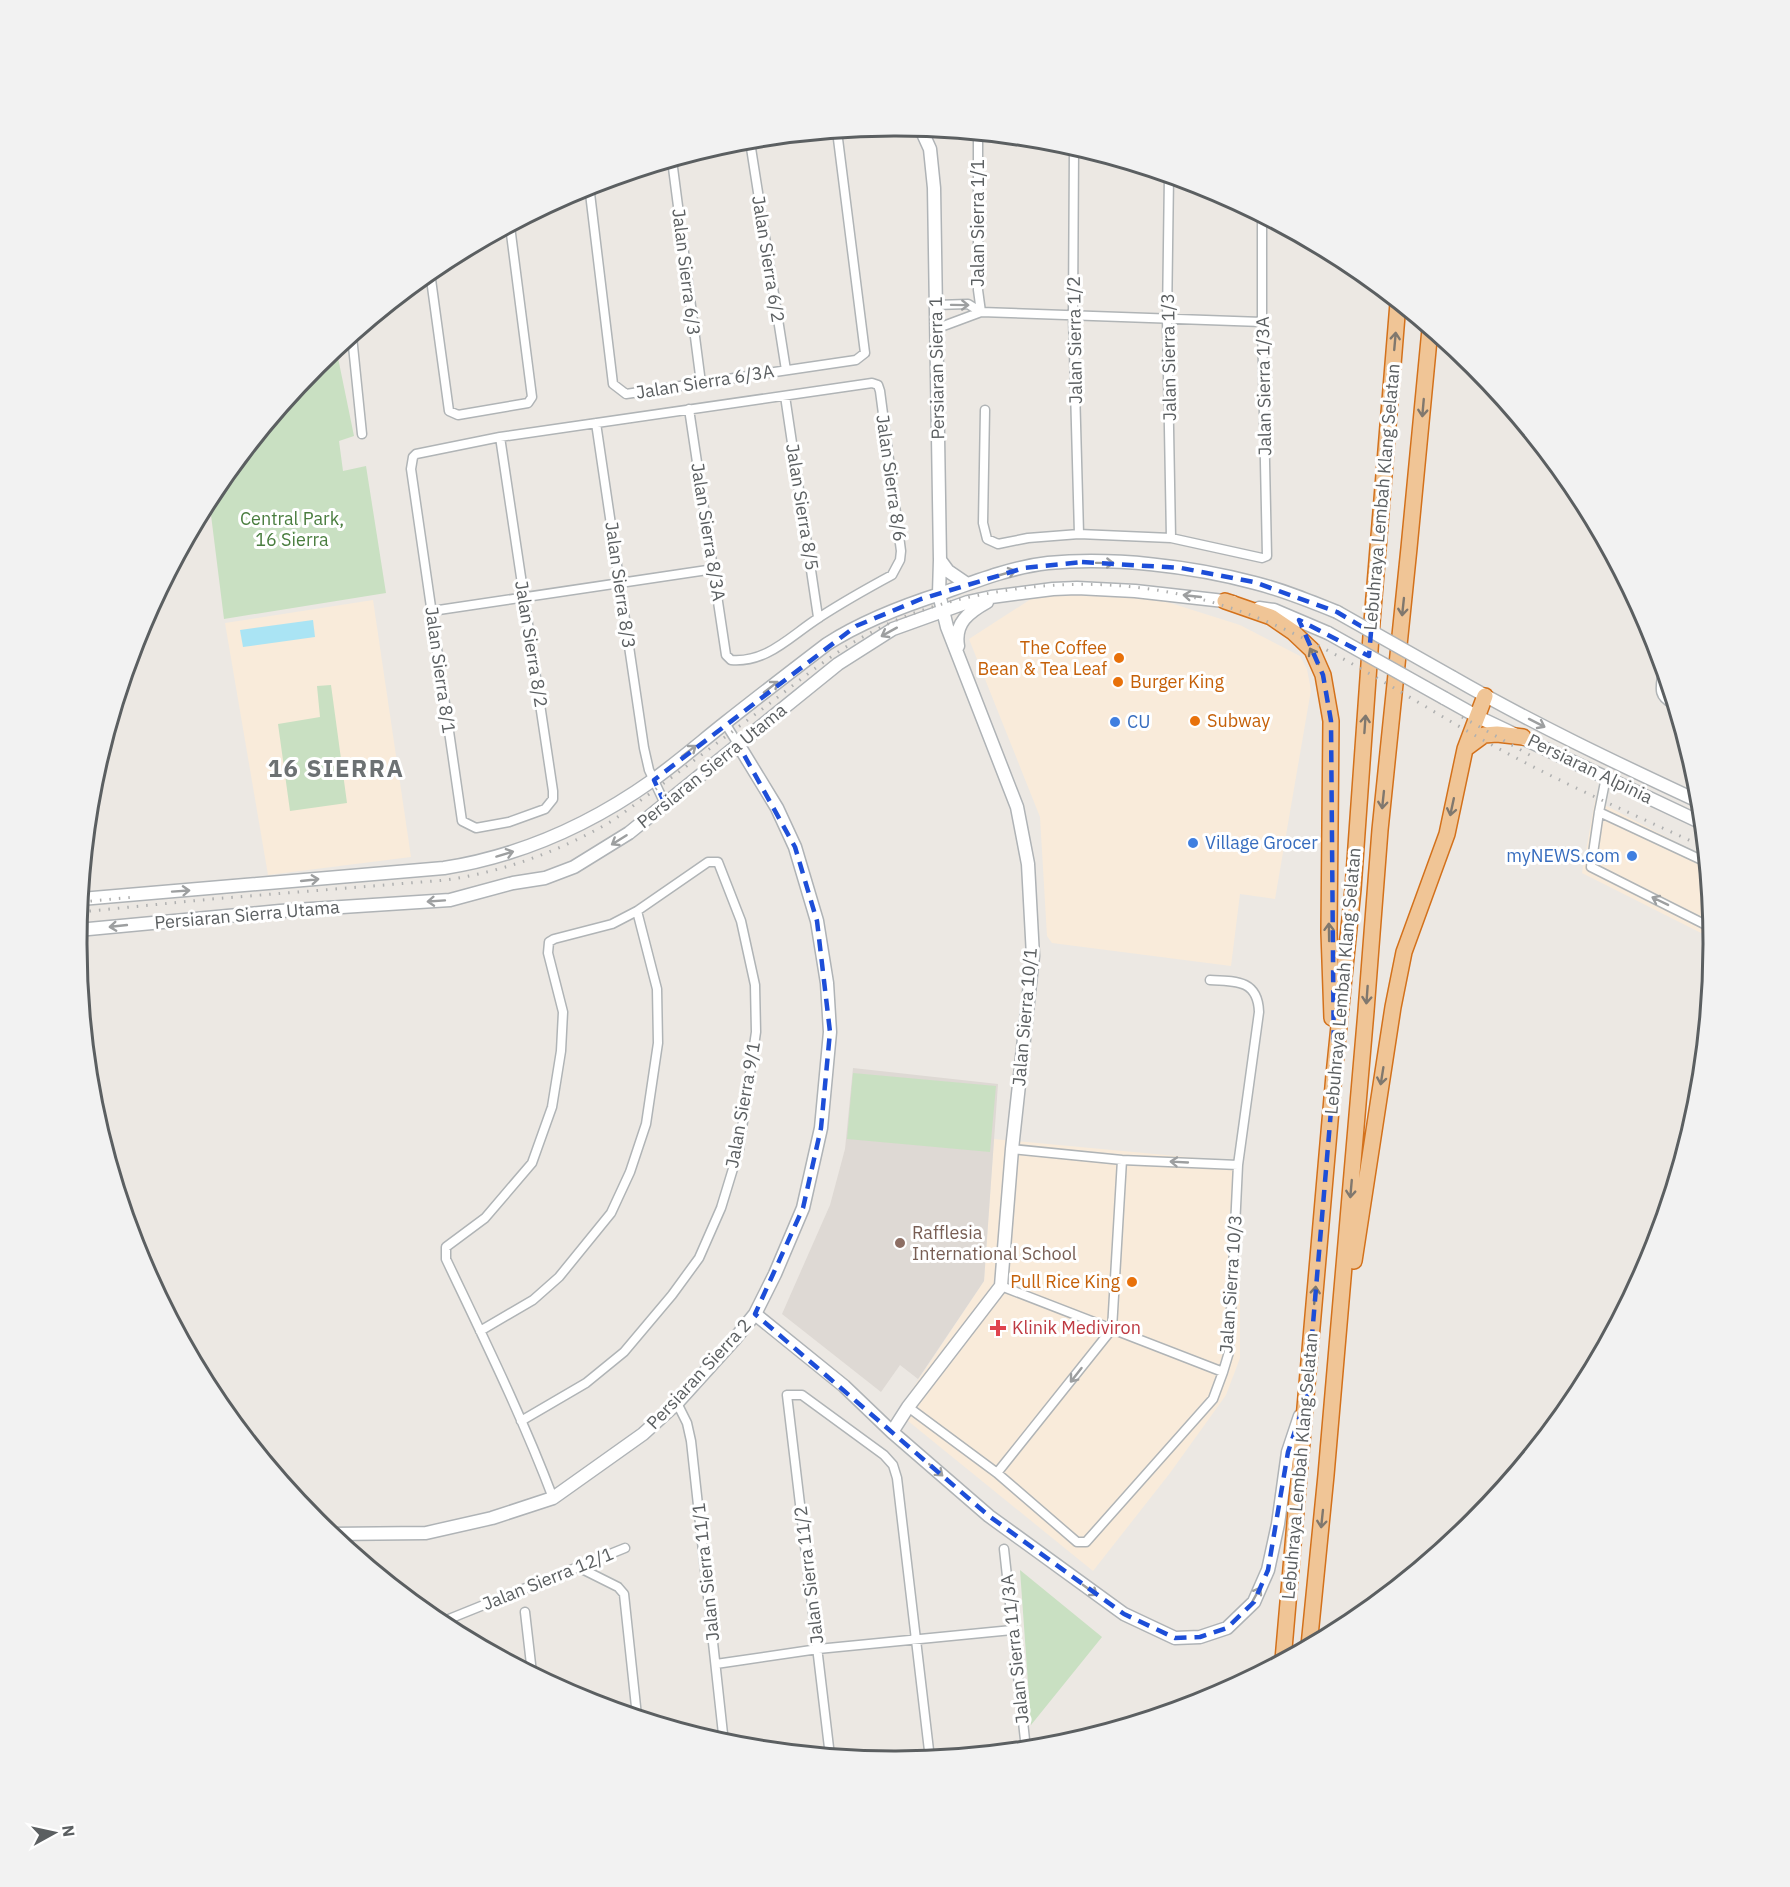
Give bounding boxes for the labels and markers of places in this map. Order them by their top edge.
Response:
place label: The Coffee Bean & Tea Leaf [978,636,1107,680]
marker: The Coffee Bean & Tea Leaf [1112,651,1126,665]
place label: Burger King [1130,670,1224,693]
marker: Burger King [1111,675,1125,689]
place label: Subway [1207,709,1270,732]
place label: CU [1127,710,1150,733]
marker: Subway [1188,714,1202,728]
marker: CU [1108,715,1122,729]
place label: Village Grocer [1205,831,1318,854]
marker: Village Grocer [1186,836,1200,850]
place label: myNEWS.com [1506,844,1620,867]
marker: myNEWS.com [1625,849,1639,863]
place label: Rafflesia International School [912,1221,1077,1265]
marker: Rafflesia International School [893,1236,907,1250]
place label: Pull Rice King [1010,1270,1120,1293]
marker: Pull Rice King [1125,1275,1139,1289]
place label: Klinik Mediviron [1012,1316,1141,1339]
marker: Klinik Mediviron [989,1319,1007,1337]

